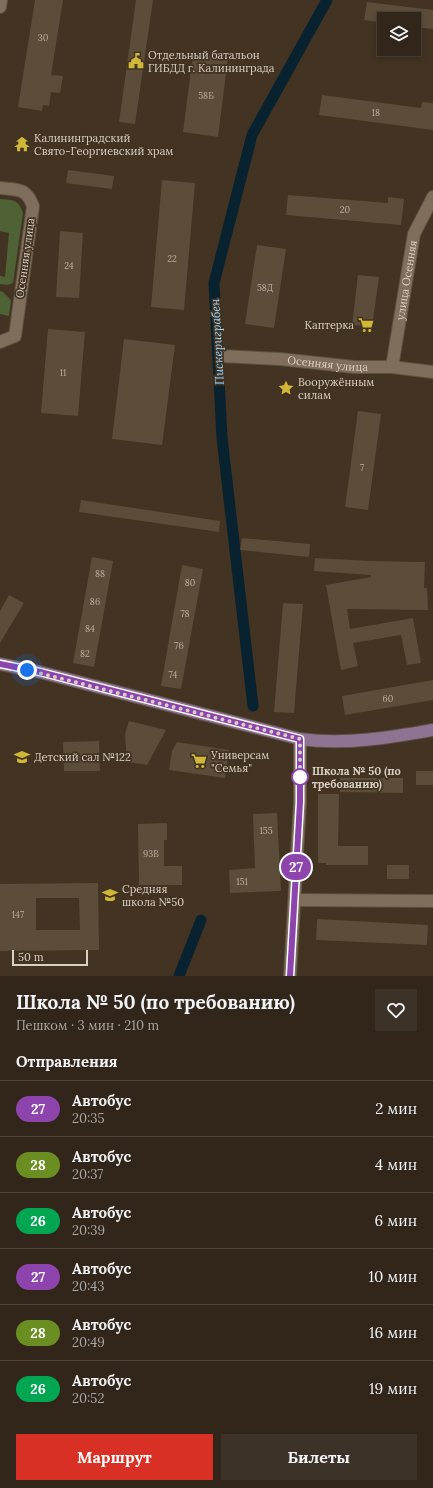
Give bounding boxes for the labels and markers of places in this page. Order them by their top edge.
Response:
place label: Отдельный батальон ГИБДД г. Калининграда [148,48,275,75]
public building icon: Отдельный батальон ГИБДД г. Калининграда [127,52,145,70]
place label: Калининградский Свято-Георгиевский храм [34,131,173,158]
temple icon: Калининградский Свято-Георгиевский храм [13,135,31,153]
supermarket icon: Каптерка [357,316,375,334]
place label: Каптерка [304,318,354,332]
place label: Вооружённым силам [298,375,374,402]
place icon: Вооружённым силам [277,379,295,397]
school or university icon: Детский сал №122 [13,748,31,766]
place label: Универсам "Семья" [210,748,269,775]
place label: Детский сал №122 [34,750,131,764]
supermarket icon: Универсам "Семья" [190,752,208,770]
place label: Школа № 50 (по требованию) [312,764,401,792]
marker: Школа № 50 (по требованию) [291,768,309,786]
place label: Средняя школа №50 [122,882,184,909]
school or university icon: Средняя школа №50 [101,886,119,904]

